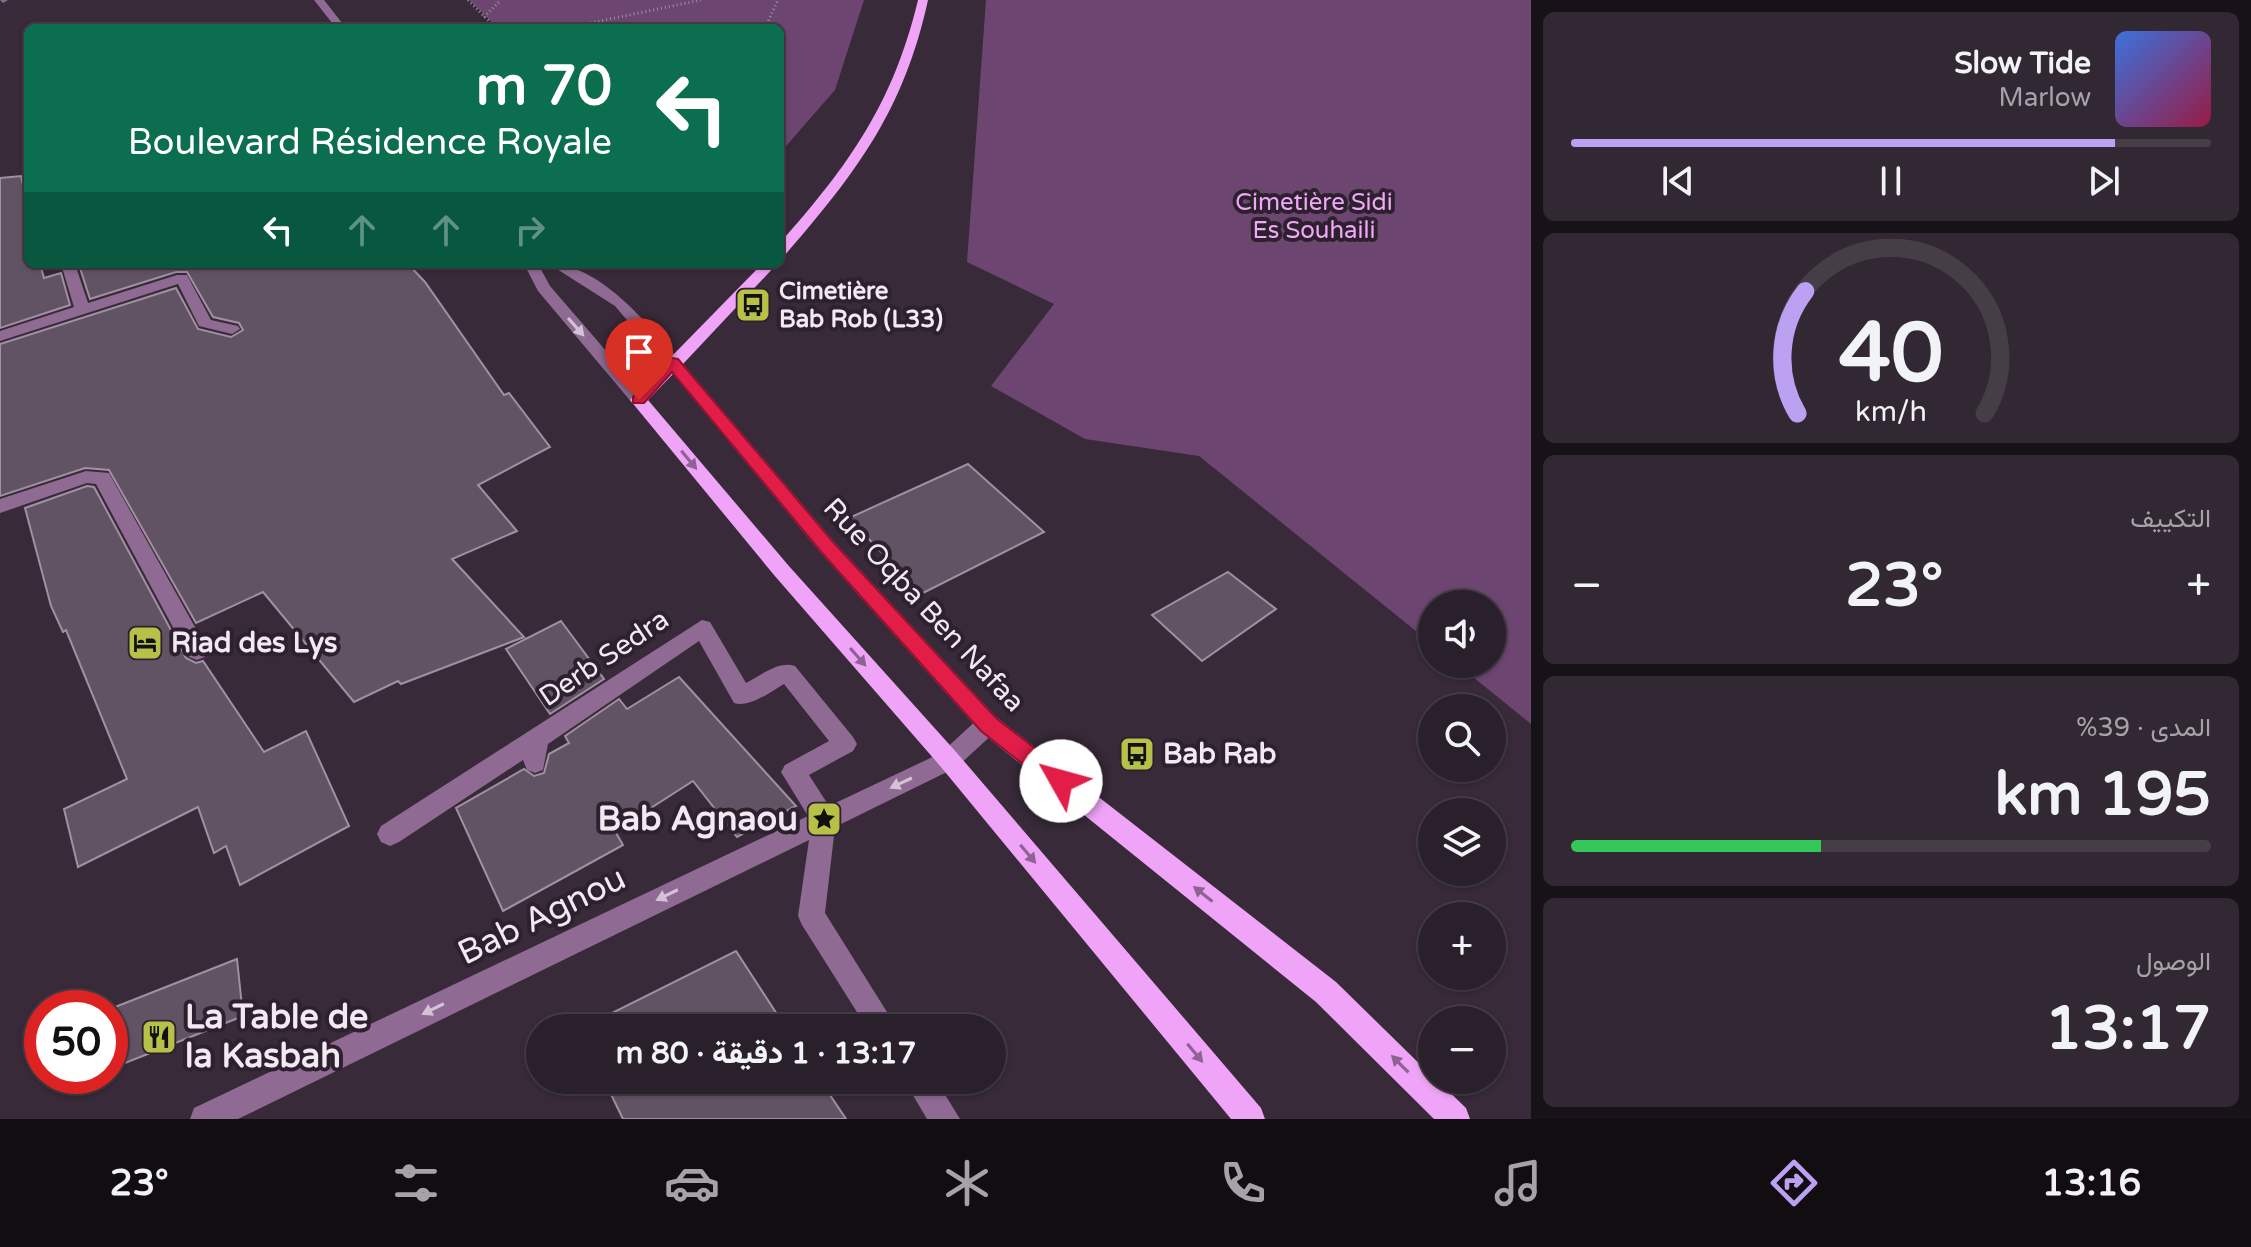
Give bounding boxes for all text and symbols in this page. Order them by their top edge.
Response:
text: Slow Tide [1954,45,2091,82]
text: 70 m [476,53,612,120]
icon: left [640,56,744,160]
text: Marlow [1999,82,2091,113]
text: Boulevard Résidence Royale [128,121,612,164]
icon: previous [1656,159,1700,203]
icon: pause [1869,159,1913,203]
icon: next [2082,159,2126,203]
park label: Cimetière Sidi Es Souhaili [1235,188,1393,245]
icon: left [256,208,300,252]
icon: ahead [340,208,384,252]
icon: ahead [424,208,468,252]
icon: right [508,208,552,252]
place label: Cimetière Bab Rob (L33) [779,277,943,334]
bus stop icon: Cimetière Bab Rob (L33) [734,286,772,324]
text: 40 [1839,304,1943,404]
one-way arrow [567,317,584,337]
pin [605,318,673,400]
icon: arrive [617,330,661,374]
text: km/h [1855,395,1927,429]
one-way arrow [680,450,697,470]
street label: Rue Oqba Ben Nafaa [816,491,1032,719]
text: التكييف [2130,503,2211,534]
text: 23° [1845,550,1943,622]
text: − [1571,560,1602,613]
text: + [2186,560,2211,613]
map controls [1418,590,1506,1094]
button: sound [1418,590,1506,678]
street label: Derb Sedra [533,602,675,714]
hotel icon: Riad des Lys [126,624,164,662]
place label: Riad des Lys [171,626,337,660]
one-way arrow [849,647,866,667]
button: search [1418,694,1506,782]
text: المدى · 39% [2076,712,2211,743]
bus stop icon: Bab Rab [1118,735,1156,773]
place label: Bab Rab [1163,737,1276,771]
position arrow [1019,739,1103,823]
text: 195 km [1995,759,2211,831]
one-way arrow [890,776,913,790]
button: layers [1418,798,1506,886]
place label: Bab Agnaou [597,799,798,840]
place icon: Bab Agnaou [805,800,843,838]
one-way arrow [1019,844,1036,864]
street label: Bab Agnou [451,858,633,974]
one-way arrow [1193,886,1214,903]
one-way arrow [655,889,678,902]
button: + [1418,902,1506,990]
text: الوصول [2136,946,2211,977]
speed limit sign: 50 [24,990,128,1094]
text: 13:17 [2045,993,2211,1065]
place label: La Table de la Kasbah [185,997,368,1077]
one-way arrow [421,1002,445,1016]
button: − [1418,1006,1506,1094]
restaurant icon: La Table de la Kasbah [140,1018,178,1056]
text: 13:17 · 1 دقيقة · 80 m [616,1035,916,1072]
one-way arrow [1186,1043,1203,1063]
one-way arrow [1391,1055,1410,1074]
icon: filters [388,1155,444,1211]
icon: car [664,1155,720,1211]
icon: climate [939,1155,995,1211]
icon: phone [1215,1155,1271,1211]
icon: music [1490,1155,1546,1211]
icon: directions [1766,1155,1822,1211]
text: 23° [110,1162,169,1205]
text: 13:16 [2041,1162,2141,1205]

